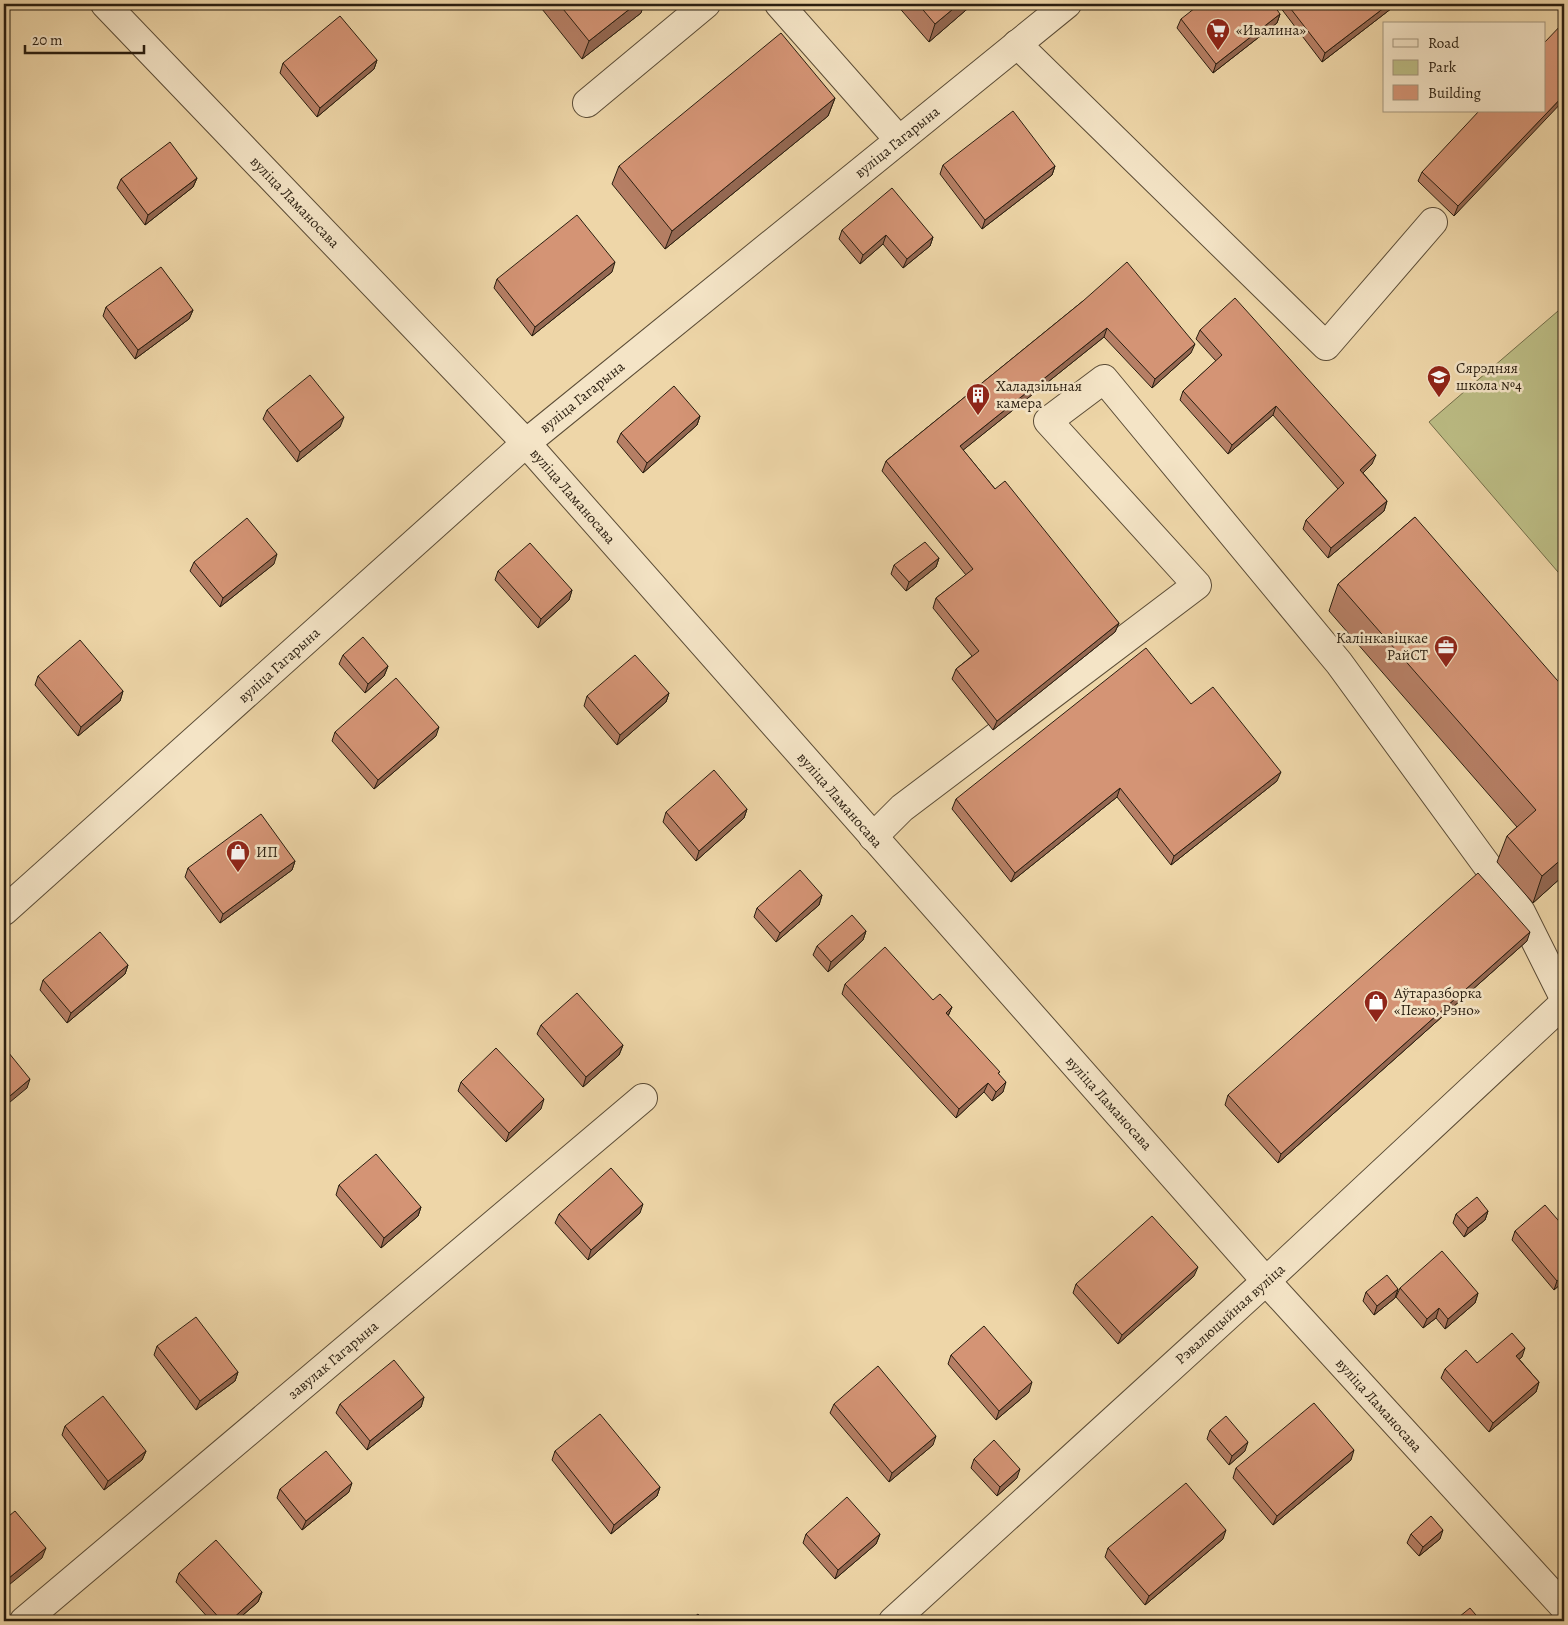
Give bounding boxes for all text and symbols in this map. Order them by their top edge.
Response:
supermarket icon: «Ивалина» [1205,17,1231,51]
place label: «Ивалина» [1236,20,1306,40]
scale bar [25,22,144,54]
legend [1383,22,1546,112]
text: 20 m [32,30,63,50]
text: Road [1428,33,1460,53]
text: Park [1428,57,1457,77]
text: Building [1428,83,1481,103]
street label: вуліца Гагарына [850,101,944,182]
street label: вуліца Ламаносава [246,152,344,252]
street label: вуліца Гагарына [535,356,629,437]
place label: Сярэдняя школа №4 [1456,358,1522,395]
school or university icon: Сярэдняя школа №4 [1426,364,1452,398]
place label: Халадзільная камера [996,376,1082,413]
building icon: Халадзільная камера [965,382,991,416]
street label: вуліца Ламаносава [526,444,620,548]
street label: вуліца Гагарына [234,623,324,707]
place label: Калінкавіцкае РайСТ [1336,628,1429,665]
office icon: Калінкавіцкае РайСТ [1433,634,1459,668]
street label: вуліца Ламаносава [793,748,887,852]
shop icon: ИП [225,839,251,873]
place label: ИП [256,842,278,862]
place label: Аўтаразборка «Пежо, Рэно» [1393,983,1482,1020]
shop icon: Аўтаразборка «Пежо, Рэно» [1363,989,1389,1023]
street label: вуліца Ламаносава [1061,1051,1157,1155]
street label: Рэвалюцыйная вуліца [1171,1259,1289,1369]
street label: завулак Гагарына [283,1316,383,1404]
street label: вуліца Ламаносава [1331,1353,1427,1457]

